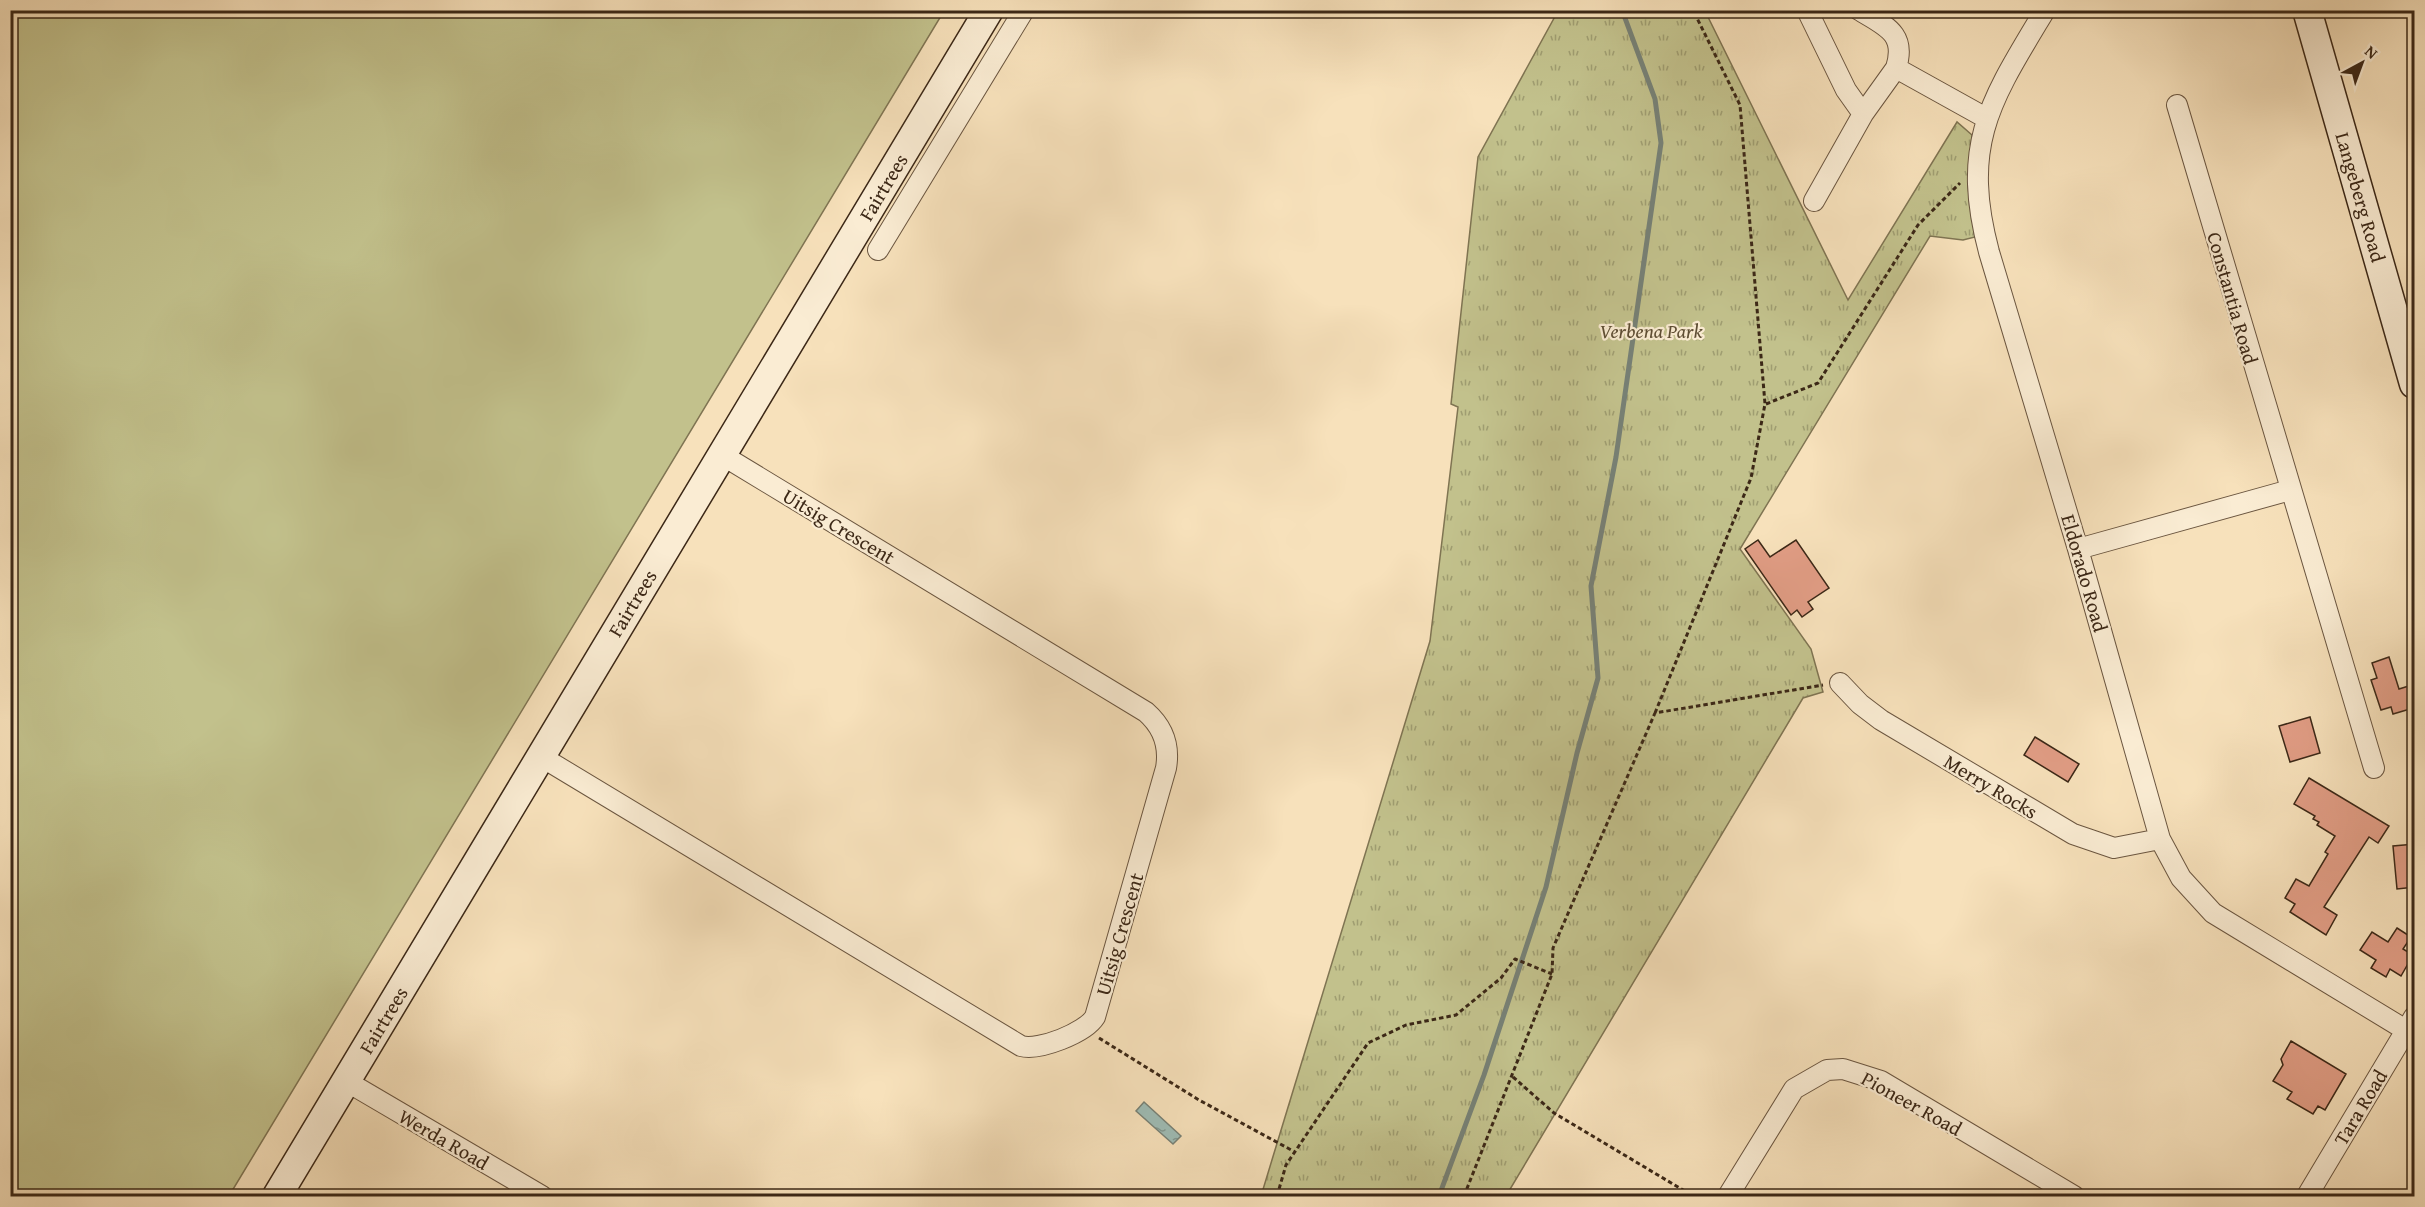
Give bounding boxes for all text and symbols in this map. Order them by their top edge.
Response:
north arrow [2332,33,2392,93]
text: N [2360,39,2384,64]
street label: Langeberg Road [2329,129,2393,266]
street label: Fairtrees [852,148,915,226]
street label: Constantia Road [2200,228,2266,368]
park label: Verbena Park [1599,316,1703,345]
street label: Uitsig Crescent [777,481,901,571]
street label: Eldorado Road [2054,511,2116,636]
street label: Fairtrees [601,564,664,642]
street label: Merry Rocks [1939,747,2044,826]
street label: Uitsig Crescent [1088,869,1150,999]
street label: Fairtrees [352,981,415,1059]
street label: Pioneer Road [1856,1063,1968,1143]
street label: Tara Road [2326,1063,2394,1150]
street label: Werda Road [393,1101,495,1177]

